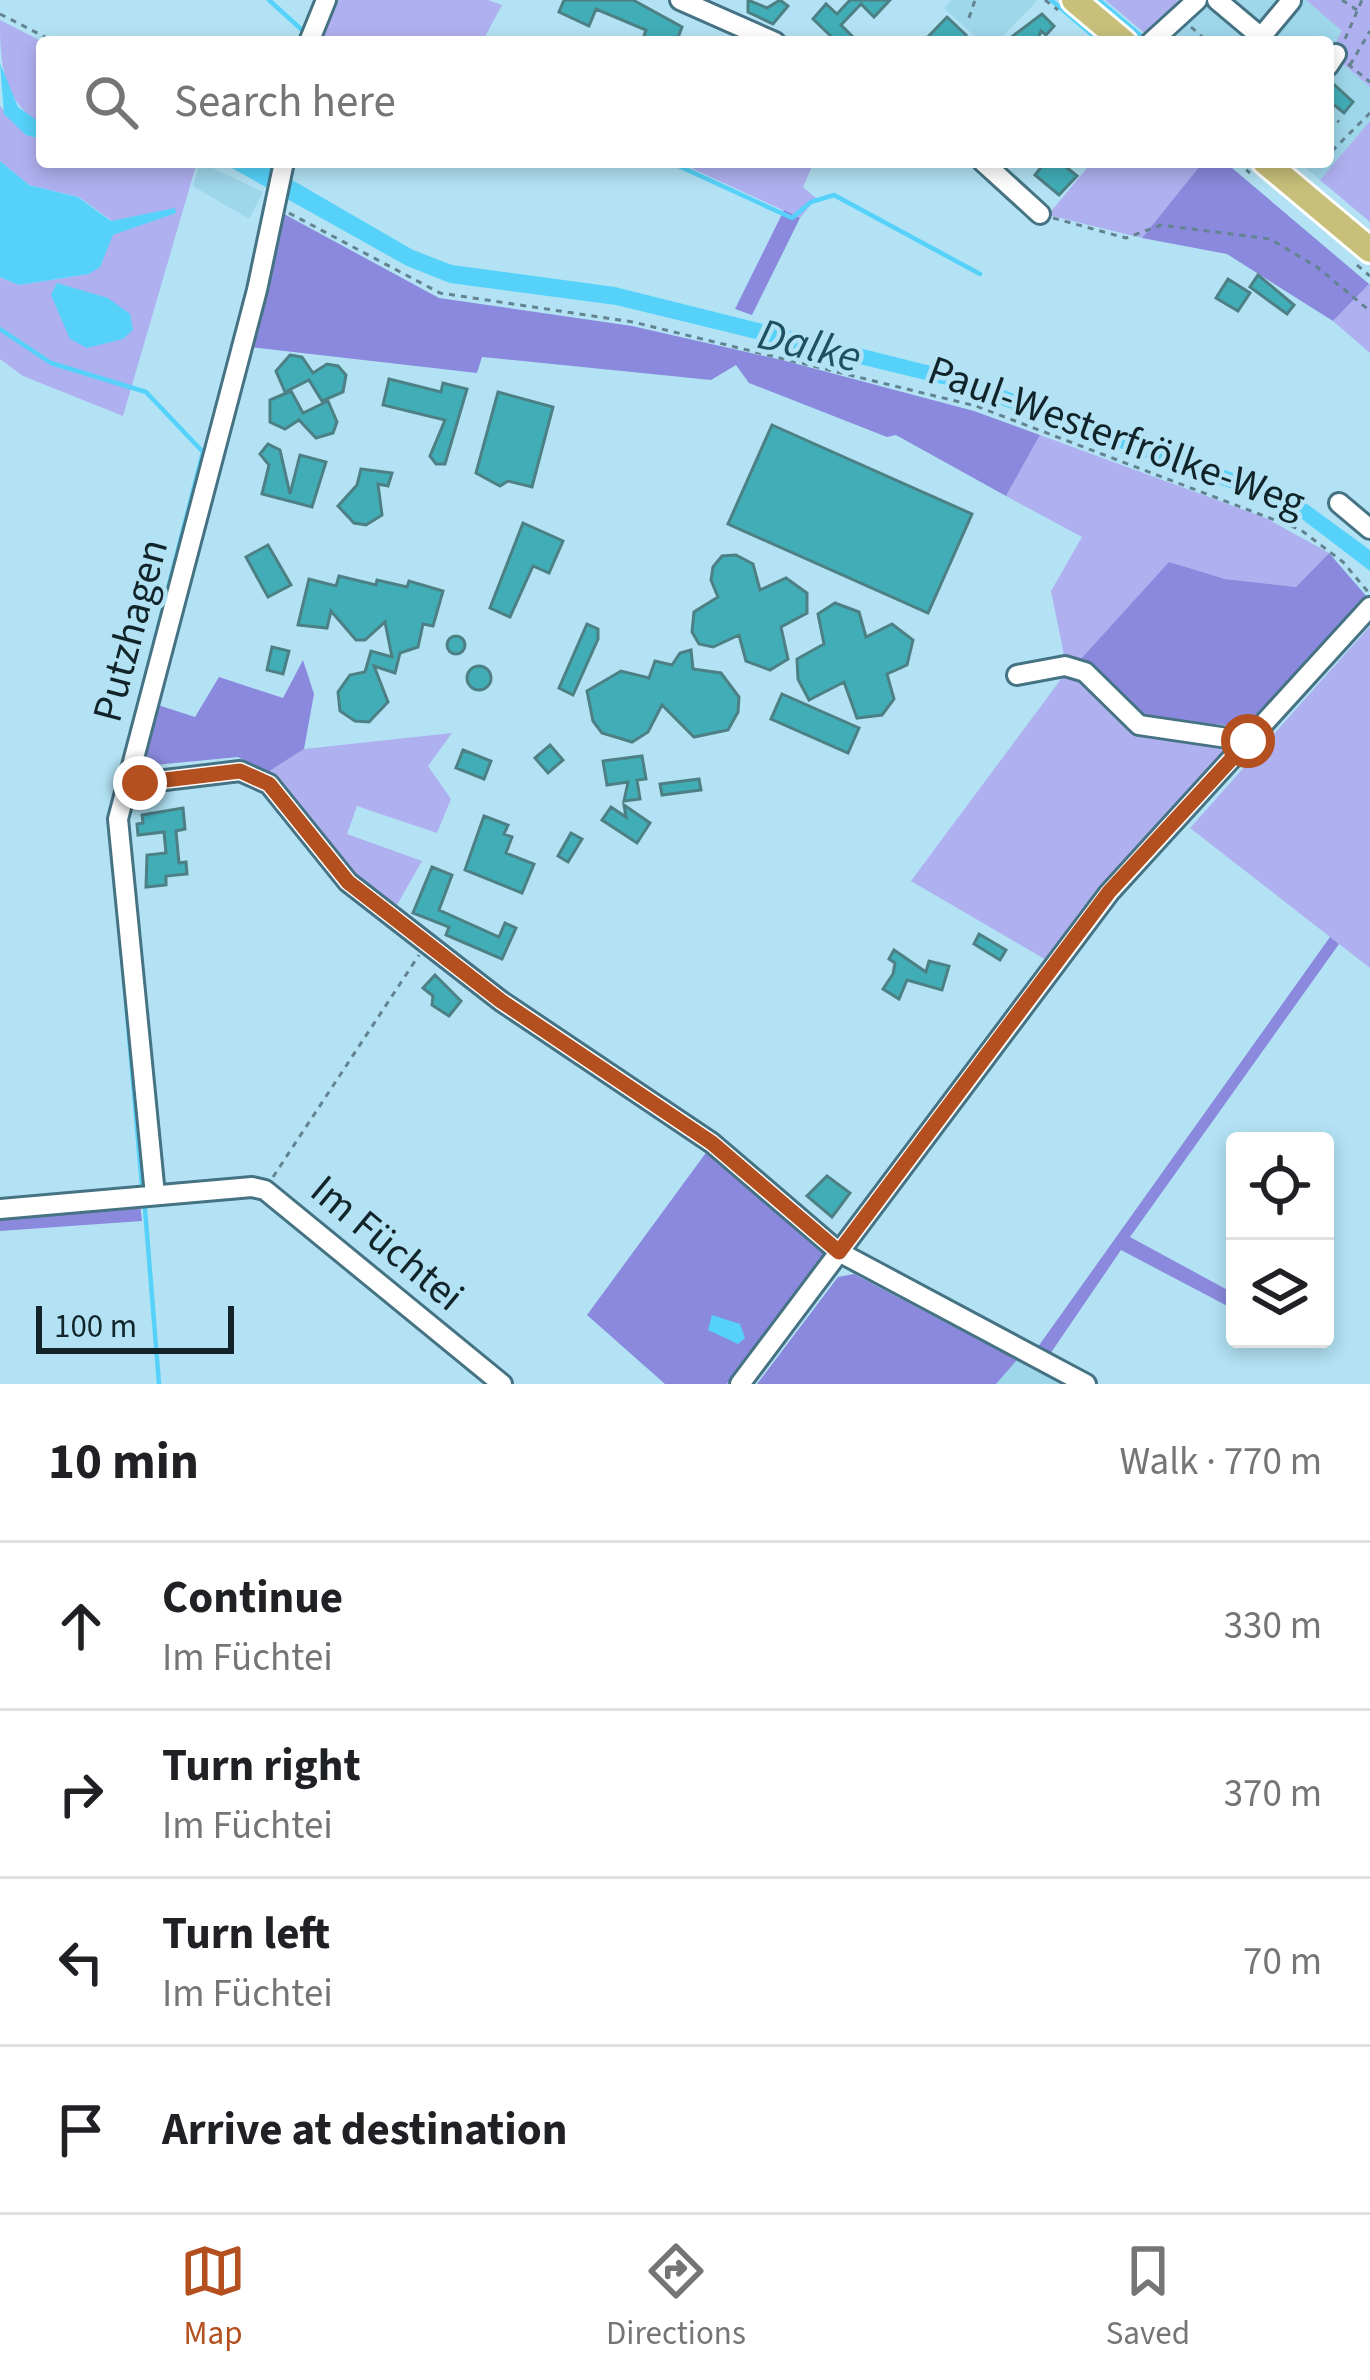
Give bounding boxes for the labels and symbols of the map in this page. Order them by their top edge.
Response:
water label: Dalke [751,302,868,390]
street label: Paul-Westerfrölke-Weg [919,341,1313,533]
street label: Putzhagen [78,532,184,729]
route start [1221,714,1275,768]
route end [113,756,167,810]
street label: Im Füchtei [297,1161,476,1326]
scale bar [36,1300,234,1353]

